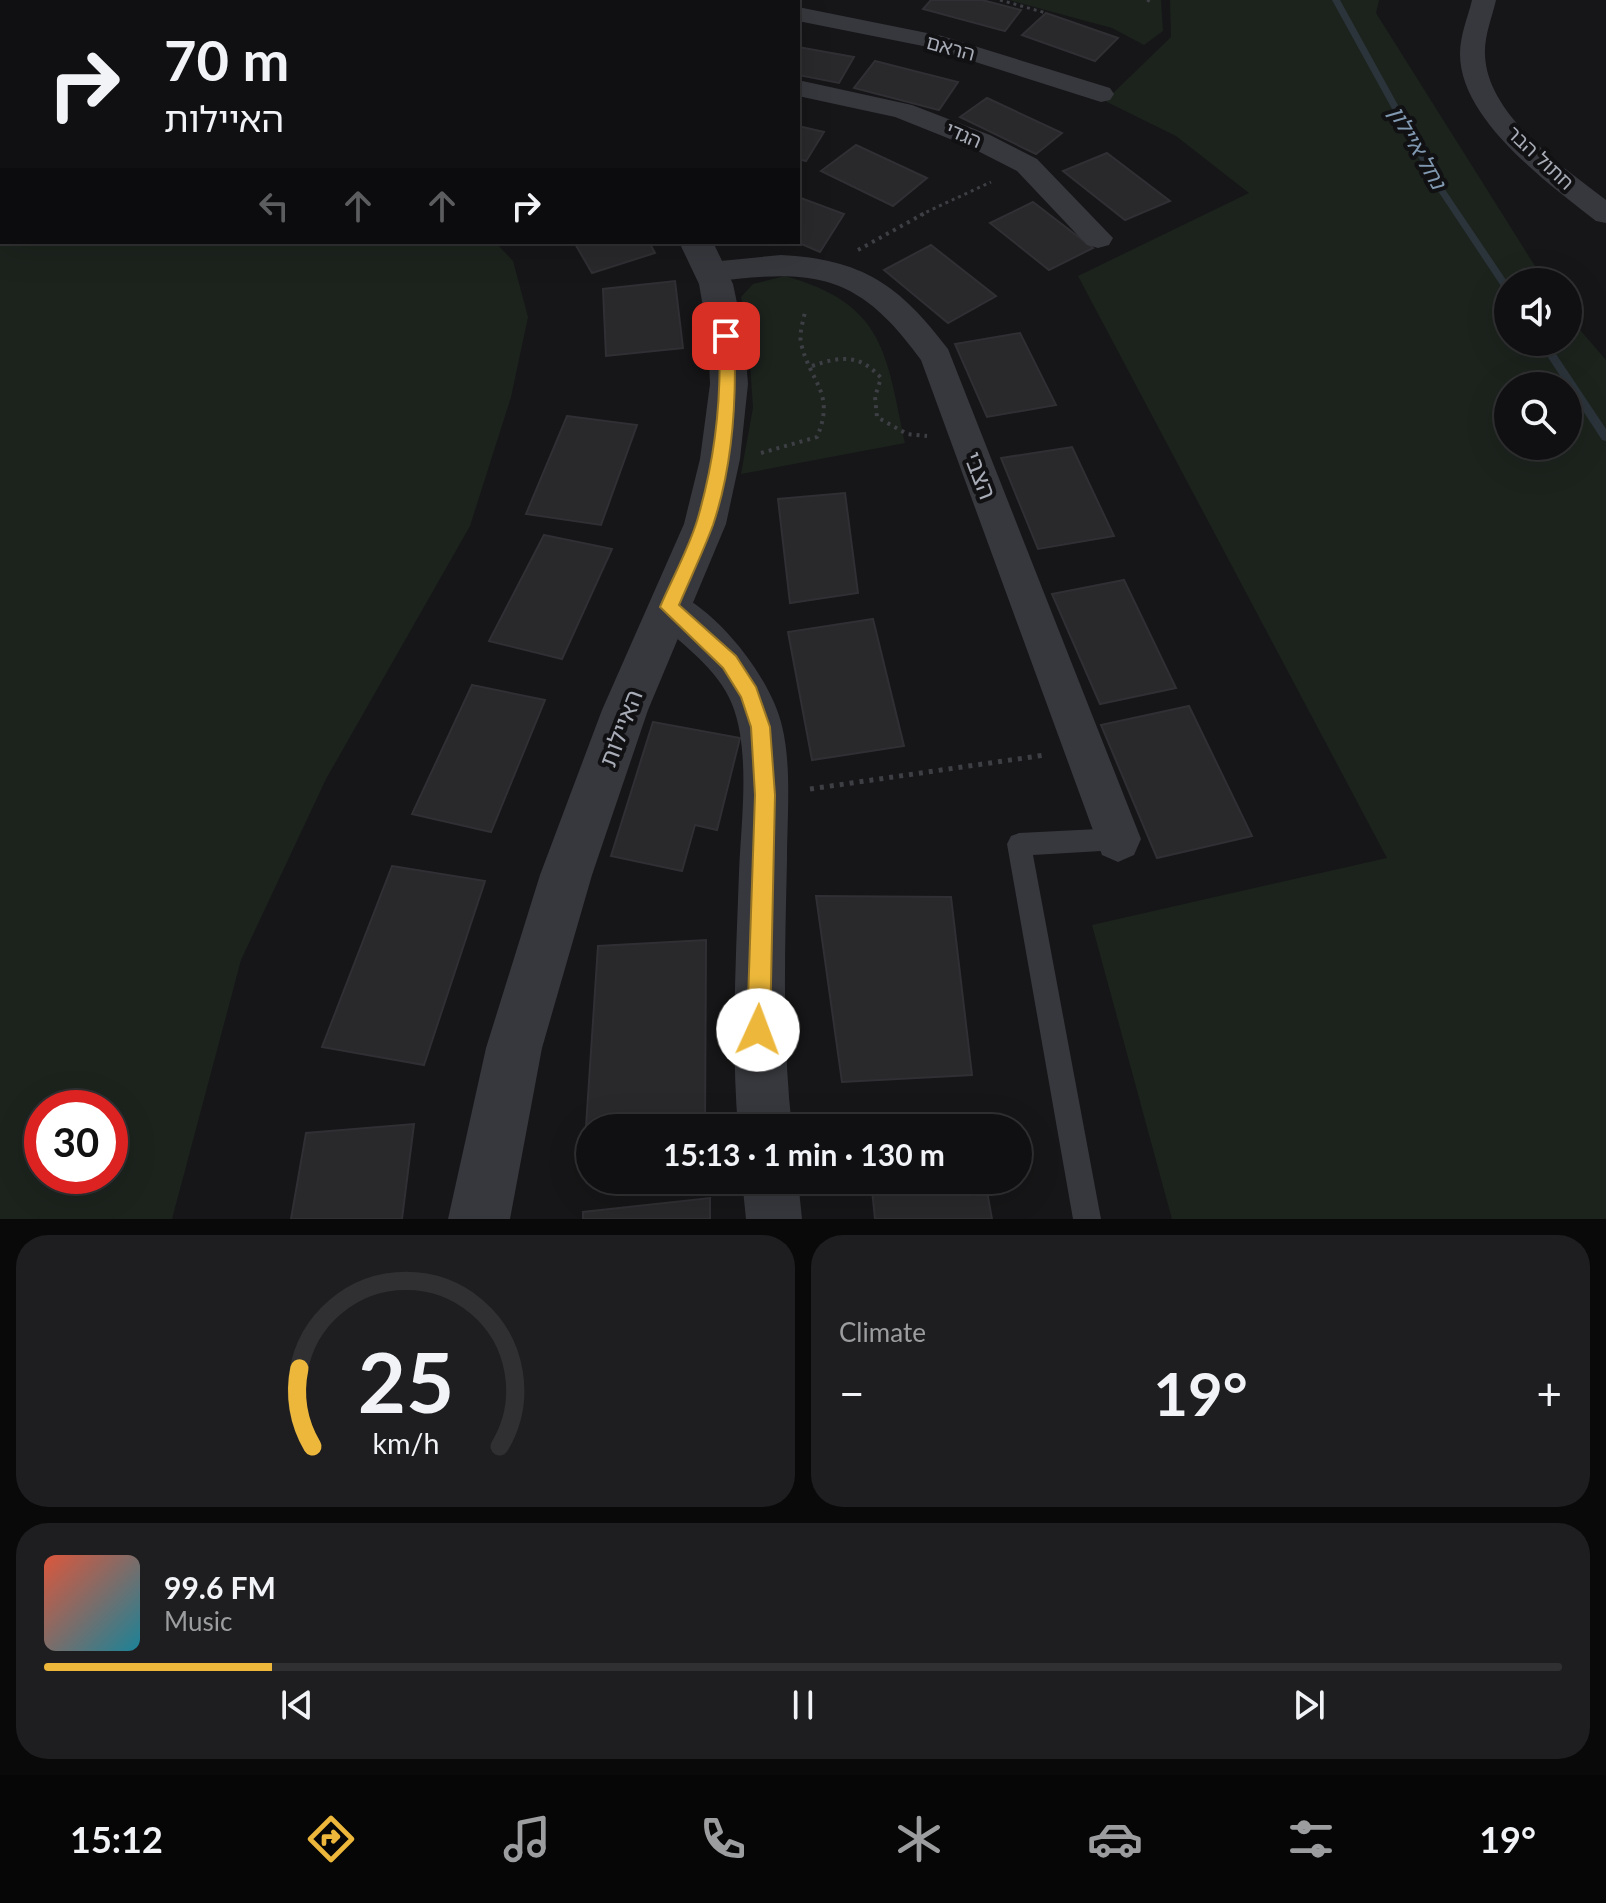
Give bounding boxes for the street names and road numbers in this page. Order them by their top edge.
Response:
street label: הראם [924,29,978,65]
street label: הגדי [942,116,986,152]
street label: חתול הבר [1503,120,1579,194]
street label: הצבי [959,447,1003,503]
street label: האיילות [592,685,648,771]

